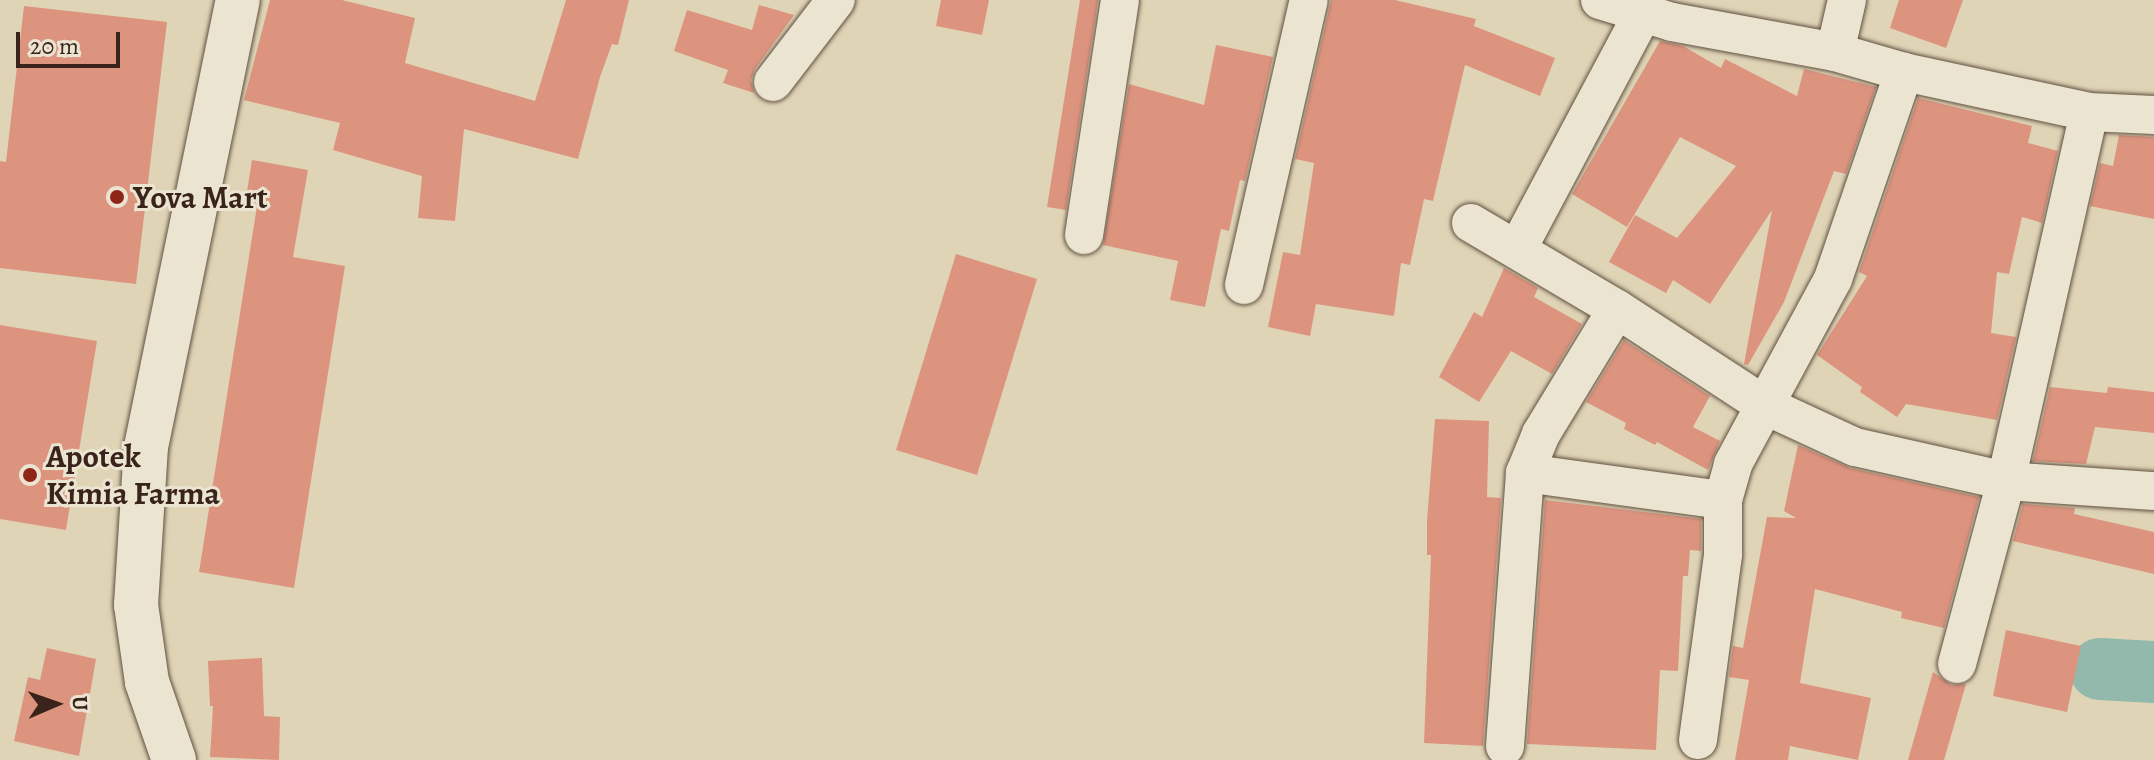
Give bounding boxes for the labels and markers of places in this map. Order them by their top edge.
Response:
place label: Yova Mart [133,178,268,216]
marker: Yova Mart [108,188,126,206]
place label: Apotek Kimia Farma [46,438,220,513]
marker: Apotek Kimia Farma [21,466,39,484]

